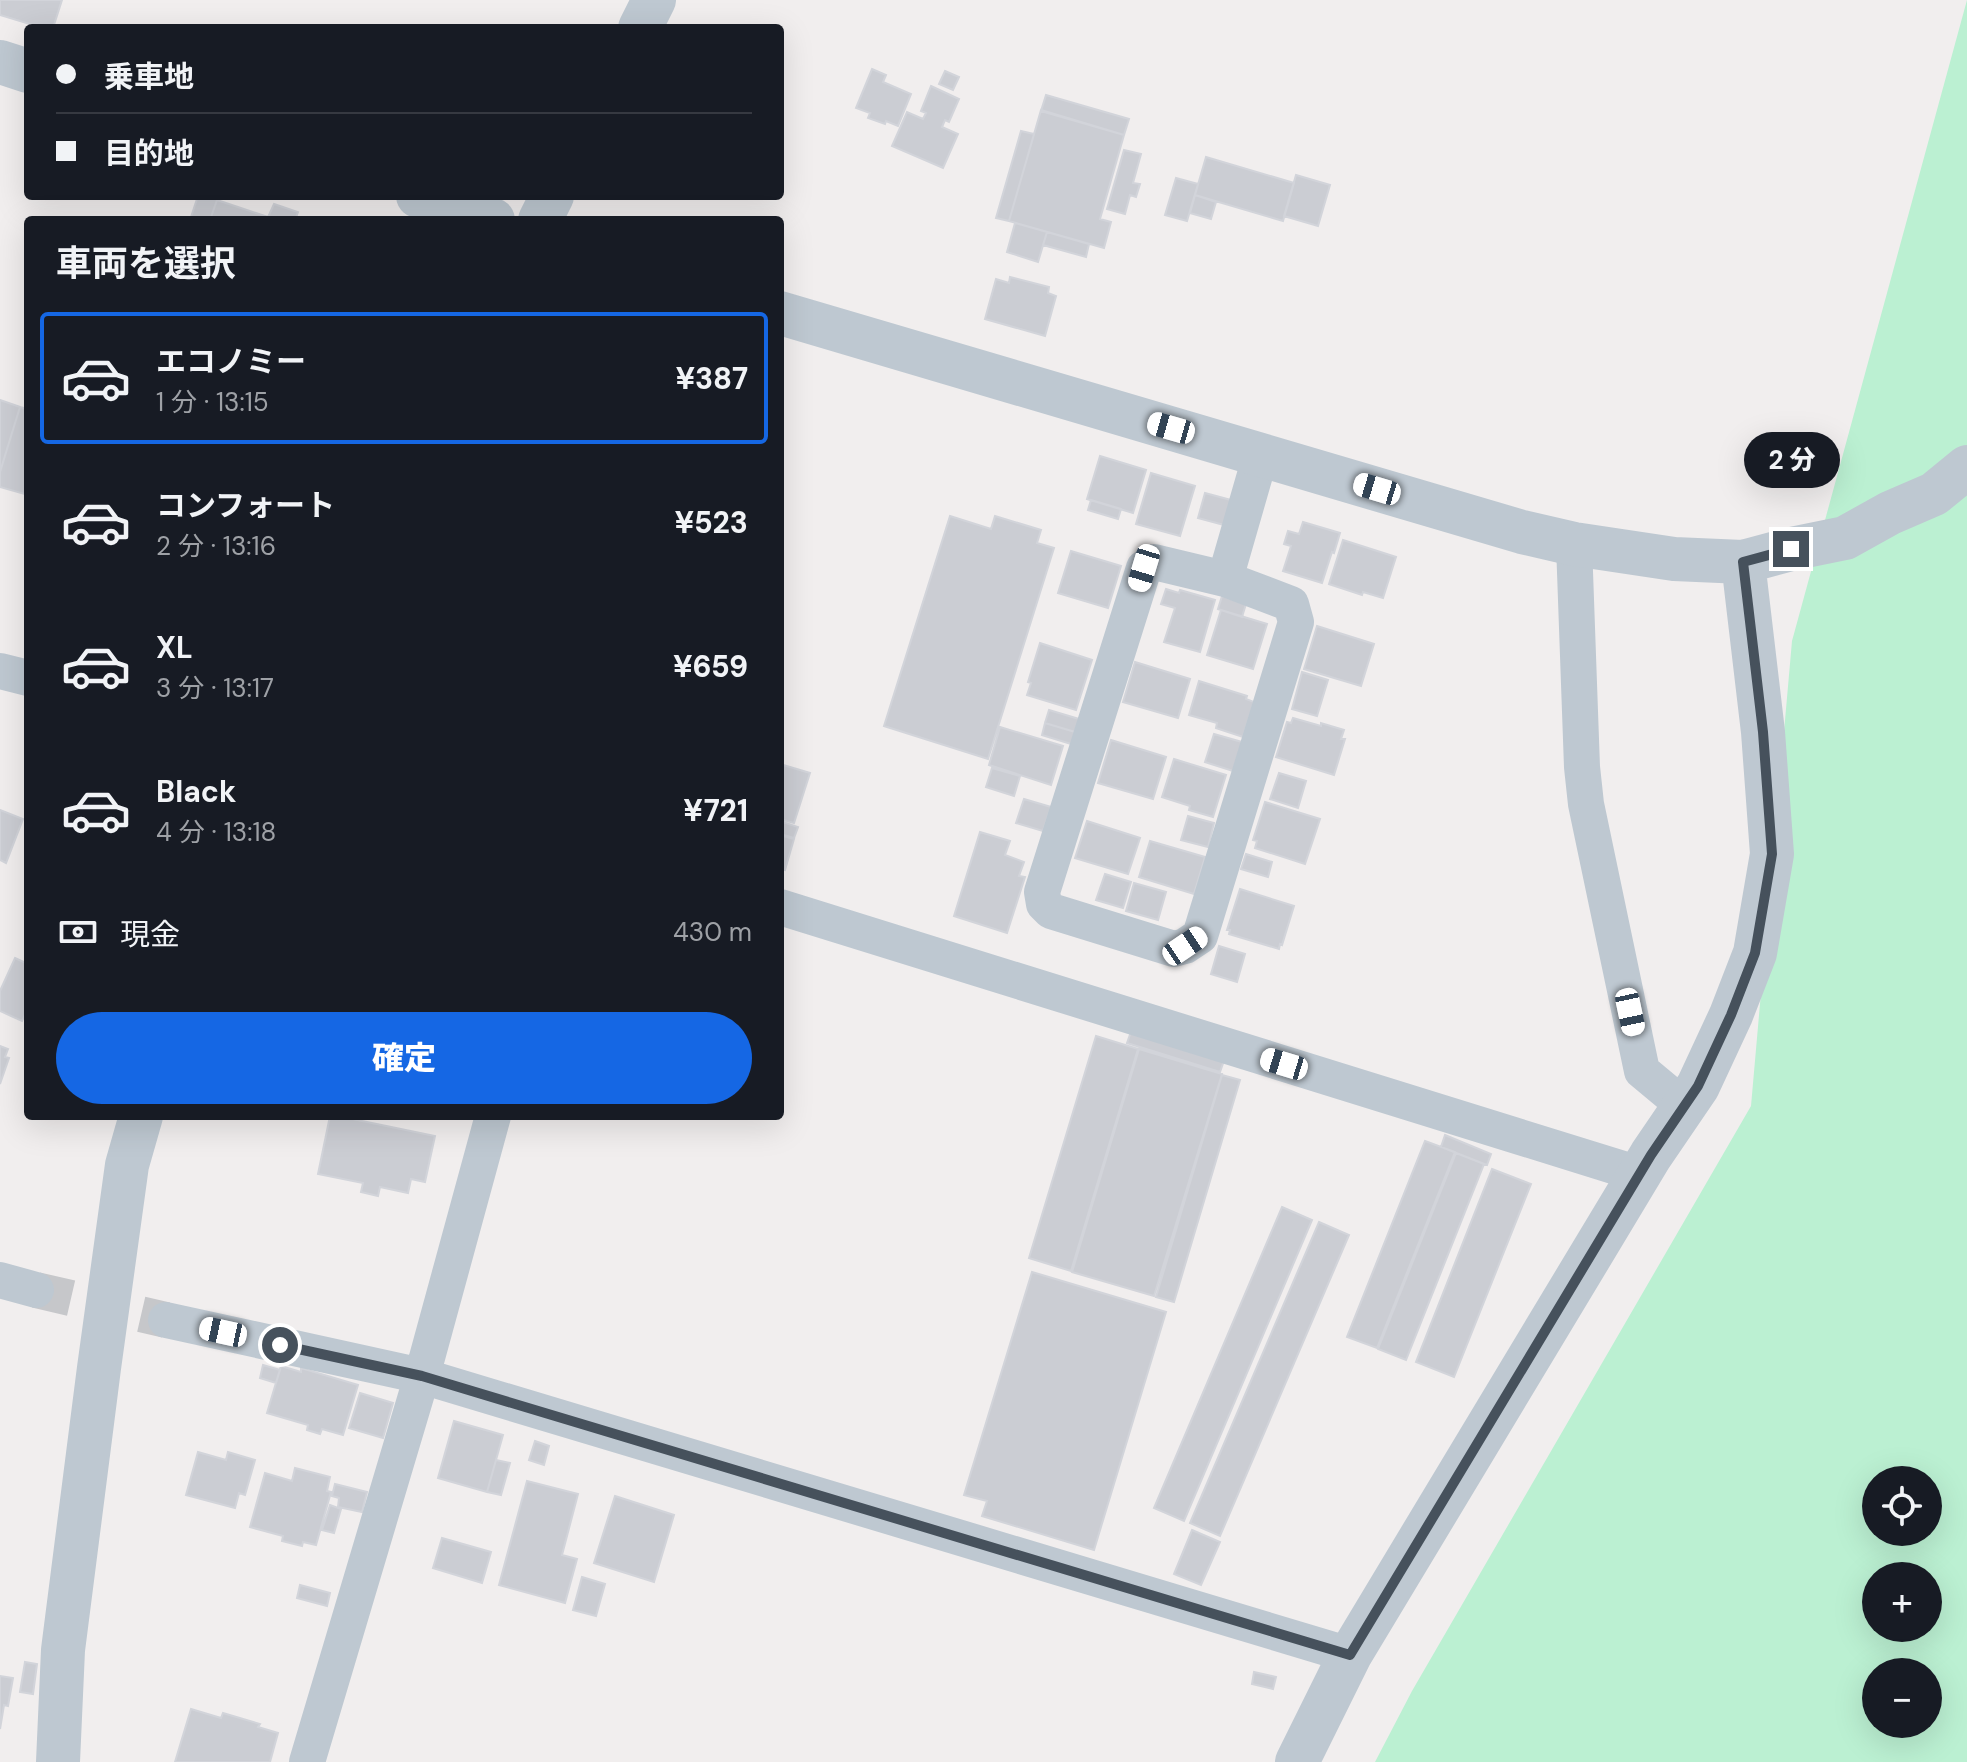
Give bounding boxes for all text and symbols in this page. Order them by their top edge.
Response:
text: 乗車地 [104,57,194,96]
text: 目的地 [104,134,194,173]
text: 車両を選択 [56,240,236,287]
icon: car [60,342,132,414]
text: エコノミー [156,342,306,381]
text: ¥387 [675,359,748,398]
text: 1 分 · 13:15 [156,385,269,419]
car [1145,410,1197,446]
callout: 2 分 [1743,433,1839,489]
text: 2 分 [1768,443,1816,477]
car [1351,471,1403,507]
icon: car [60,486,132,558]
text: コンフォート [156,486,335,525]
text: ¥523 [674,503,748,542]
text: 2 分 · 13:16 [156,529,276,563]
route end [1773,531,1809,567]
car [1126,542,1162,594]
text: XL [156,628,193,667]
icon: car [60,630,132,702]
text: ¥659 [673,647,748,686]
text: 3 分 · 13:17 [156,671,274,705]
text: Black [156,772,236,811]
icon: car [60,774,132,846]
text: ¥721 [683,791,748,830]
text: 4 分 · 13:18 [156,815,276,849]
icon: cash [56,910,100,954]
text: 現金 [120,915,180,954]
text: 430 m [673,915,752,949]
car [1158,923,1212,969]
car [1613,986,1647,1038]
button: 確定 [56,1012,752,1104]
car [1258,1046,1310,1082]
car [197,1315,249,1349]
route start [262,1327,298,1363]
map controls [1862,1466,1942,1738]
button: locate [1862,1466,1942,1546]
button: + [1862,1562,1942,1642]
button: − [1862,1658,1942,1738]

